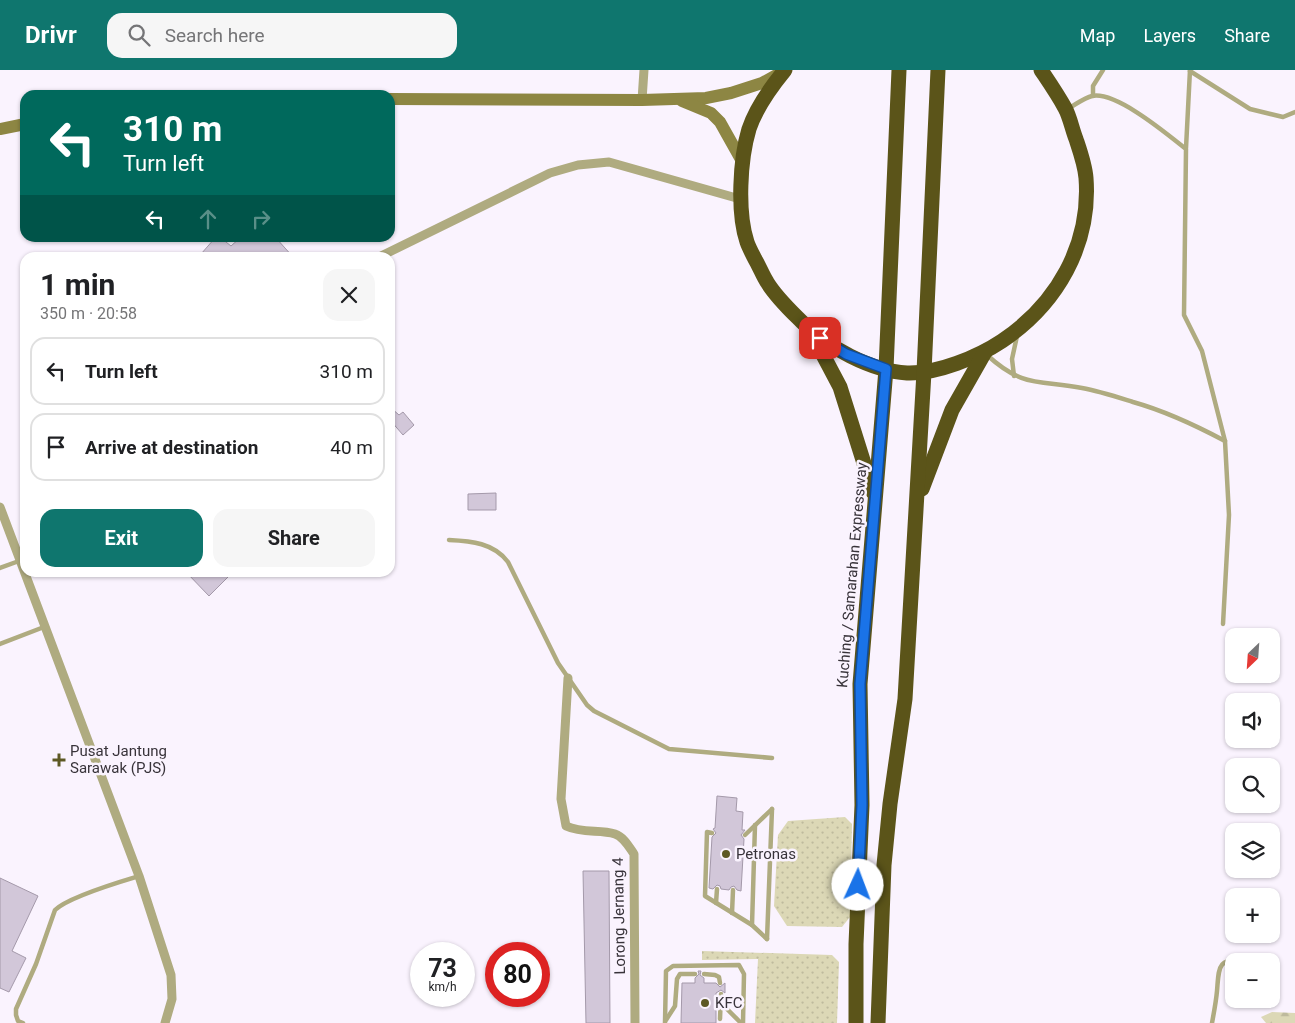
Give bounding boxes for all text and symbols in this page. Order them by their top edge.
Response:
search box [107,13,457,58]
text: Drivr [25,21,77,49]
icon: search [125,21,153,49]
text: Search here [165,24,265,47]
text: Map [1080,25,1115,46]
text: Layers [1143,25,1196,46]
text: Share [1224,25,1270,46]
text: 310 m [123,109,222,150]
icon: left [40,110,105,175]
text: Turn left [123,151,204,176]
icon: left [141,205,169,233]
icon: ahead [194,205,222,233]
icon: right [247,205,275,233]
text: 1 min [40,267,115,302]
button: close [323,269,375,321]
text: 350 m · 20:58 [40,304,137,323]
pin [799,317,841,359]
icon: arrive [806,324,834,352]
icon: left [42,357,70,385]
text: Turn left [85,360,158,383]
text: 310 m [320,360,373,383]
icon: arrive [42,433,70,461]
text: Arrive at destination [85,436,258,459]
text: 40 m [330,436,373,459]
street label: Kuching / Samarahan Expressway [833,461,871,689]
button: Exit [40,509,203,567]
button: Share [213,509,375,567]
north arrow [1225,628,1280,682]
map controls [1225,628,1280,1008]
button: sound [1225,693,1280,748]
place label: Pusat Jantung Sarawak (PJS) [70,742,167,777]
marker: Pusat Jantung Sarawak (PJS) [52,753,66,767]
button: search [1225,758,1280,813]
button: layers [1225,823,1280,878]
place label: Petronas [736,845,796,863]
marker: Petronas [720,848,732,860]
street label: Lorong Jernang 4 [609,857,629,975]
position arrow [831,858,883,910]
button: + [1225,888,1280,943]
speed limit sign: 80 [485,942,550,1007]
button: − [1225,953,1280,1008]
text: 73 [428,954,457,983]
text: km/h [428,980,457,994]
place label: KFC [715,994,743,1012]
marker: KFC [699,997,711,1009]

